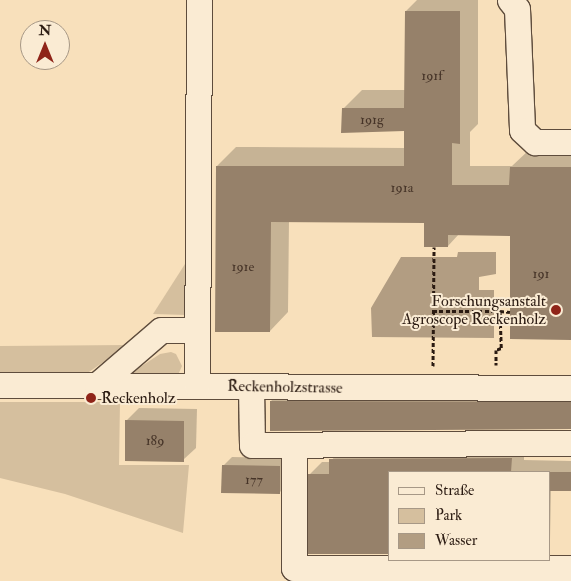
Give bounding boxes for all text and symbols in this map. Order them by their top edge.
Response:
north arrow [20,20,70,70]
text: N [39,22,51,39]
house number: 191f [421,68,443,84]
house number: 191g [360,112,384,128]
house number: 191a [391,180,413,196]
house number: 191e [232,259,254,275]
house number: 191 [532,266,550,282]
place label: Forschungsanstalt Agroscope Reckenholz [402,291,546,329]
marker: Forschungsanstalt Agroscope Reckenholz [550,304,562,316]
street label: Reckenholzstrasse [227,376,343,398]
place label: Reckenholz [101,388,176,408]
marker: Reckenholz [85,392,97,404]
house number: 189 [146,433,164,449]
legend [388,471,551,561]
house number: 177 [245,472,263,488]
text: Straße [435,481,474,500]
text: Park [435,506,462,525]
text: Wasser [435,531,477,550]

